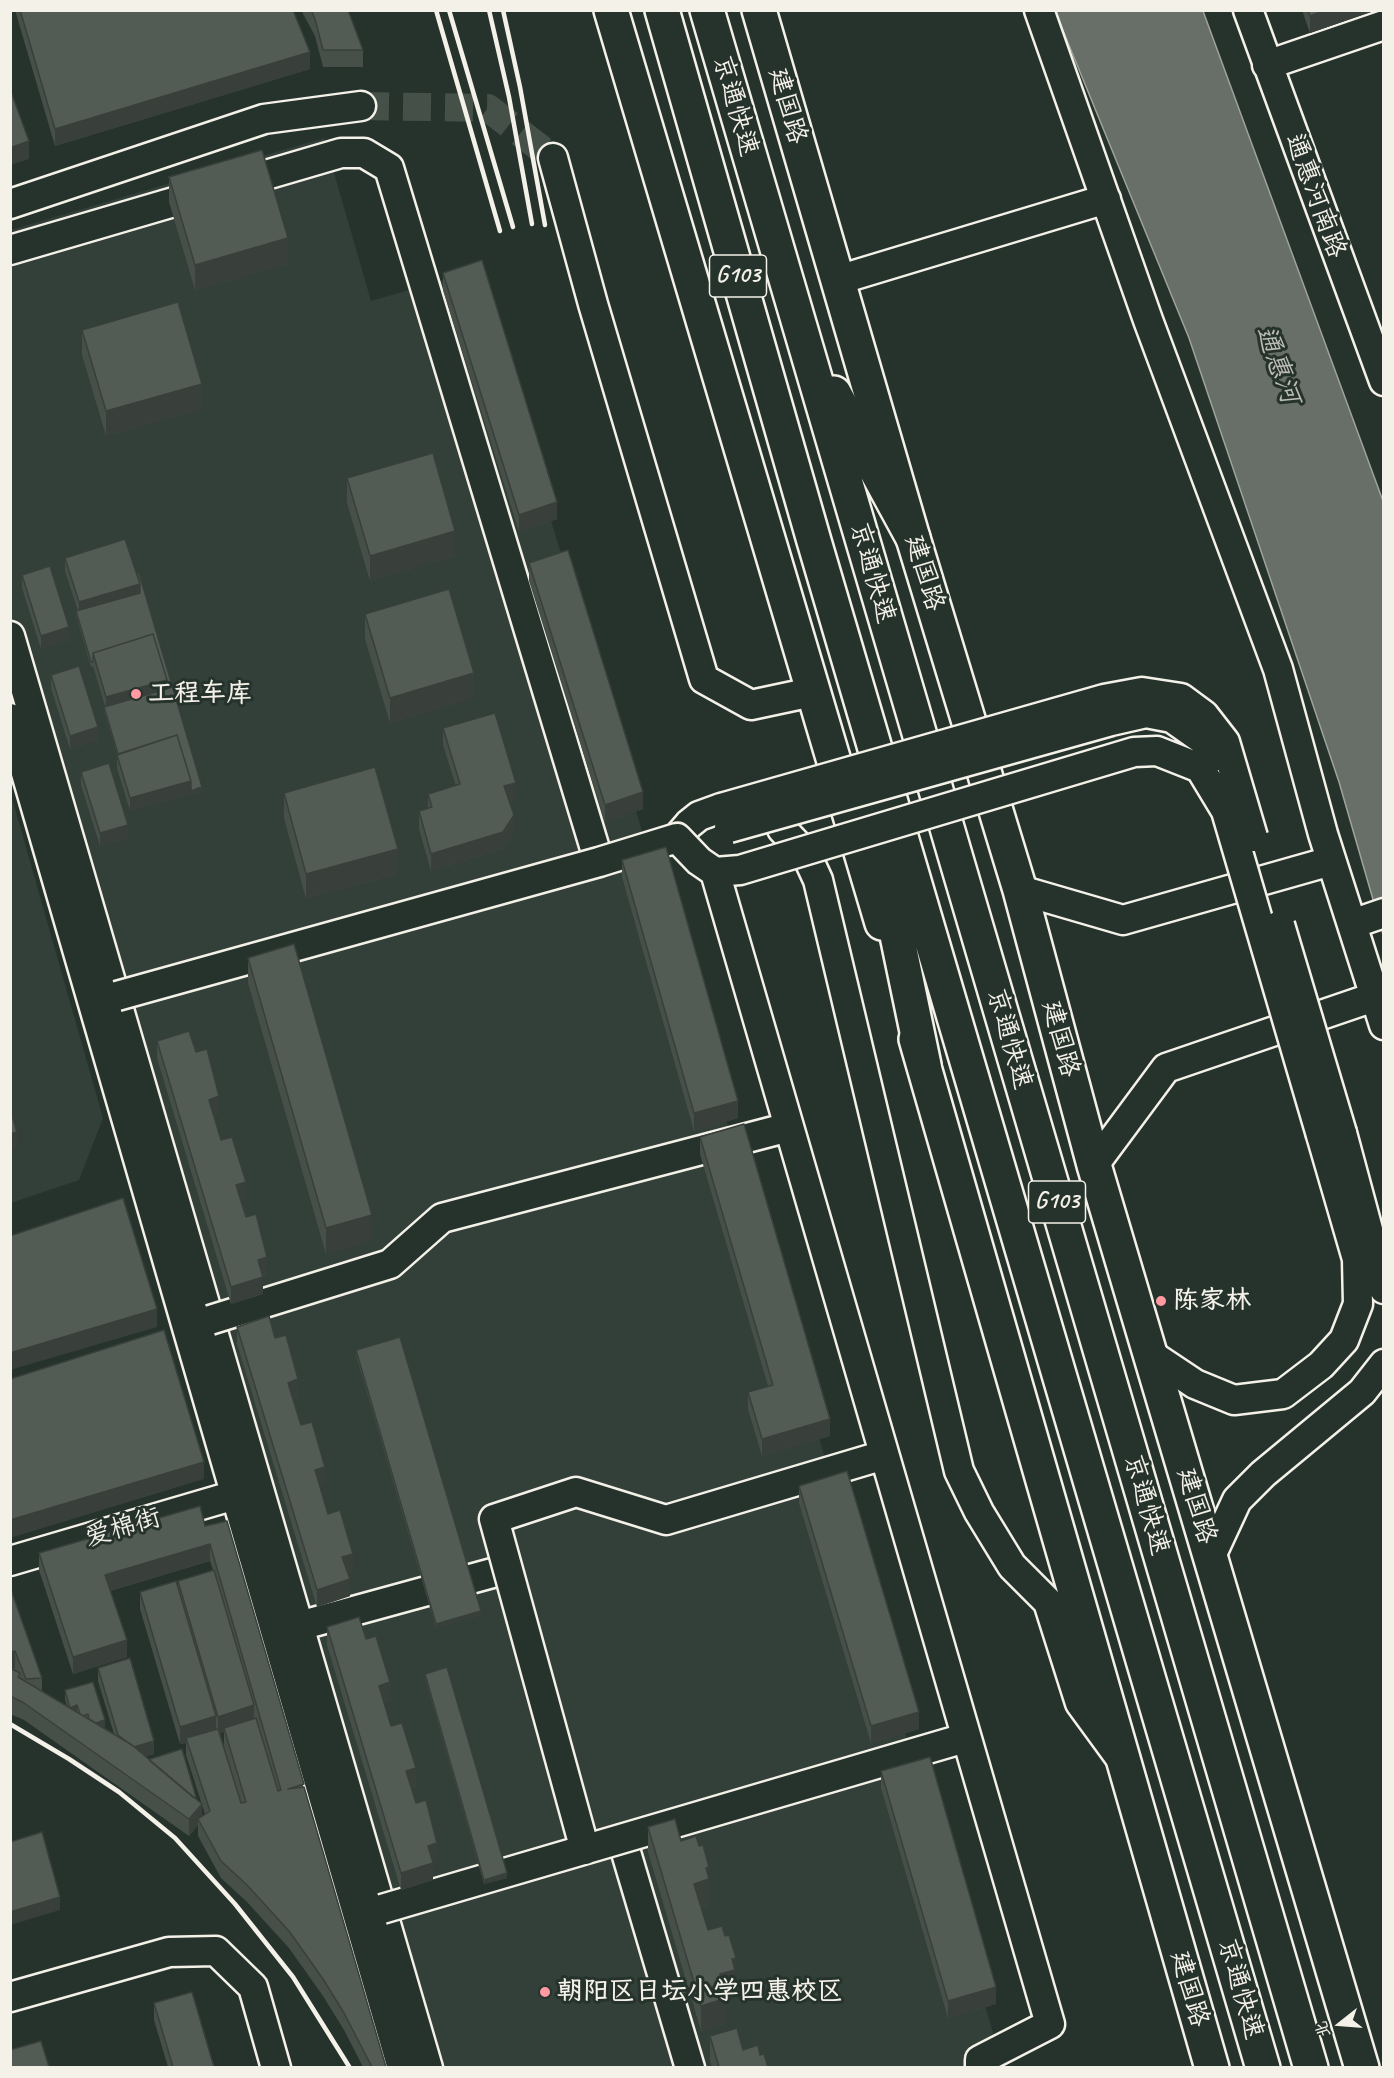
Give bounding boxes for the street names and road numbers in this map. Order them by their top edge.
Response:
street label: 京通快速 [706,52,764,160]
street label: 建国路 [761,64,813,148]
street label: 通惠河南路 [1278,130,1352,262]
road number: G103 [710,255,766,297]
street label: 京通快速 [843,519,901,627]
street label: 建国路 [898,531,950,615]
street label: 京通快速 [980,985,1038,1093]
street label: 建国路 [1035,997,1085,1081]
road number: G103 [1028,1181,1086,1223]
street label: 京通快速 [1117,1451,1175,1559]
street label: 建国路 [1170,1464,1222,1548]
street label: 爱棉街 [81,1502,165,1554]
street label: 京通快速 [1211,1935,1269,2043]
street label: 建国路 [1163,1947,1215,2031]

